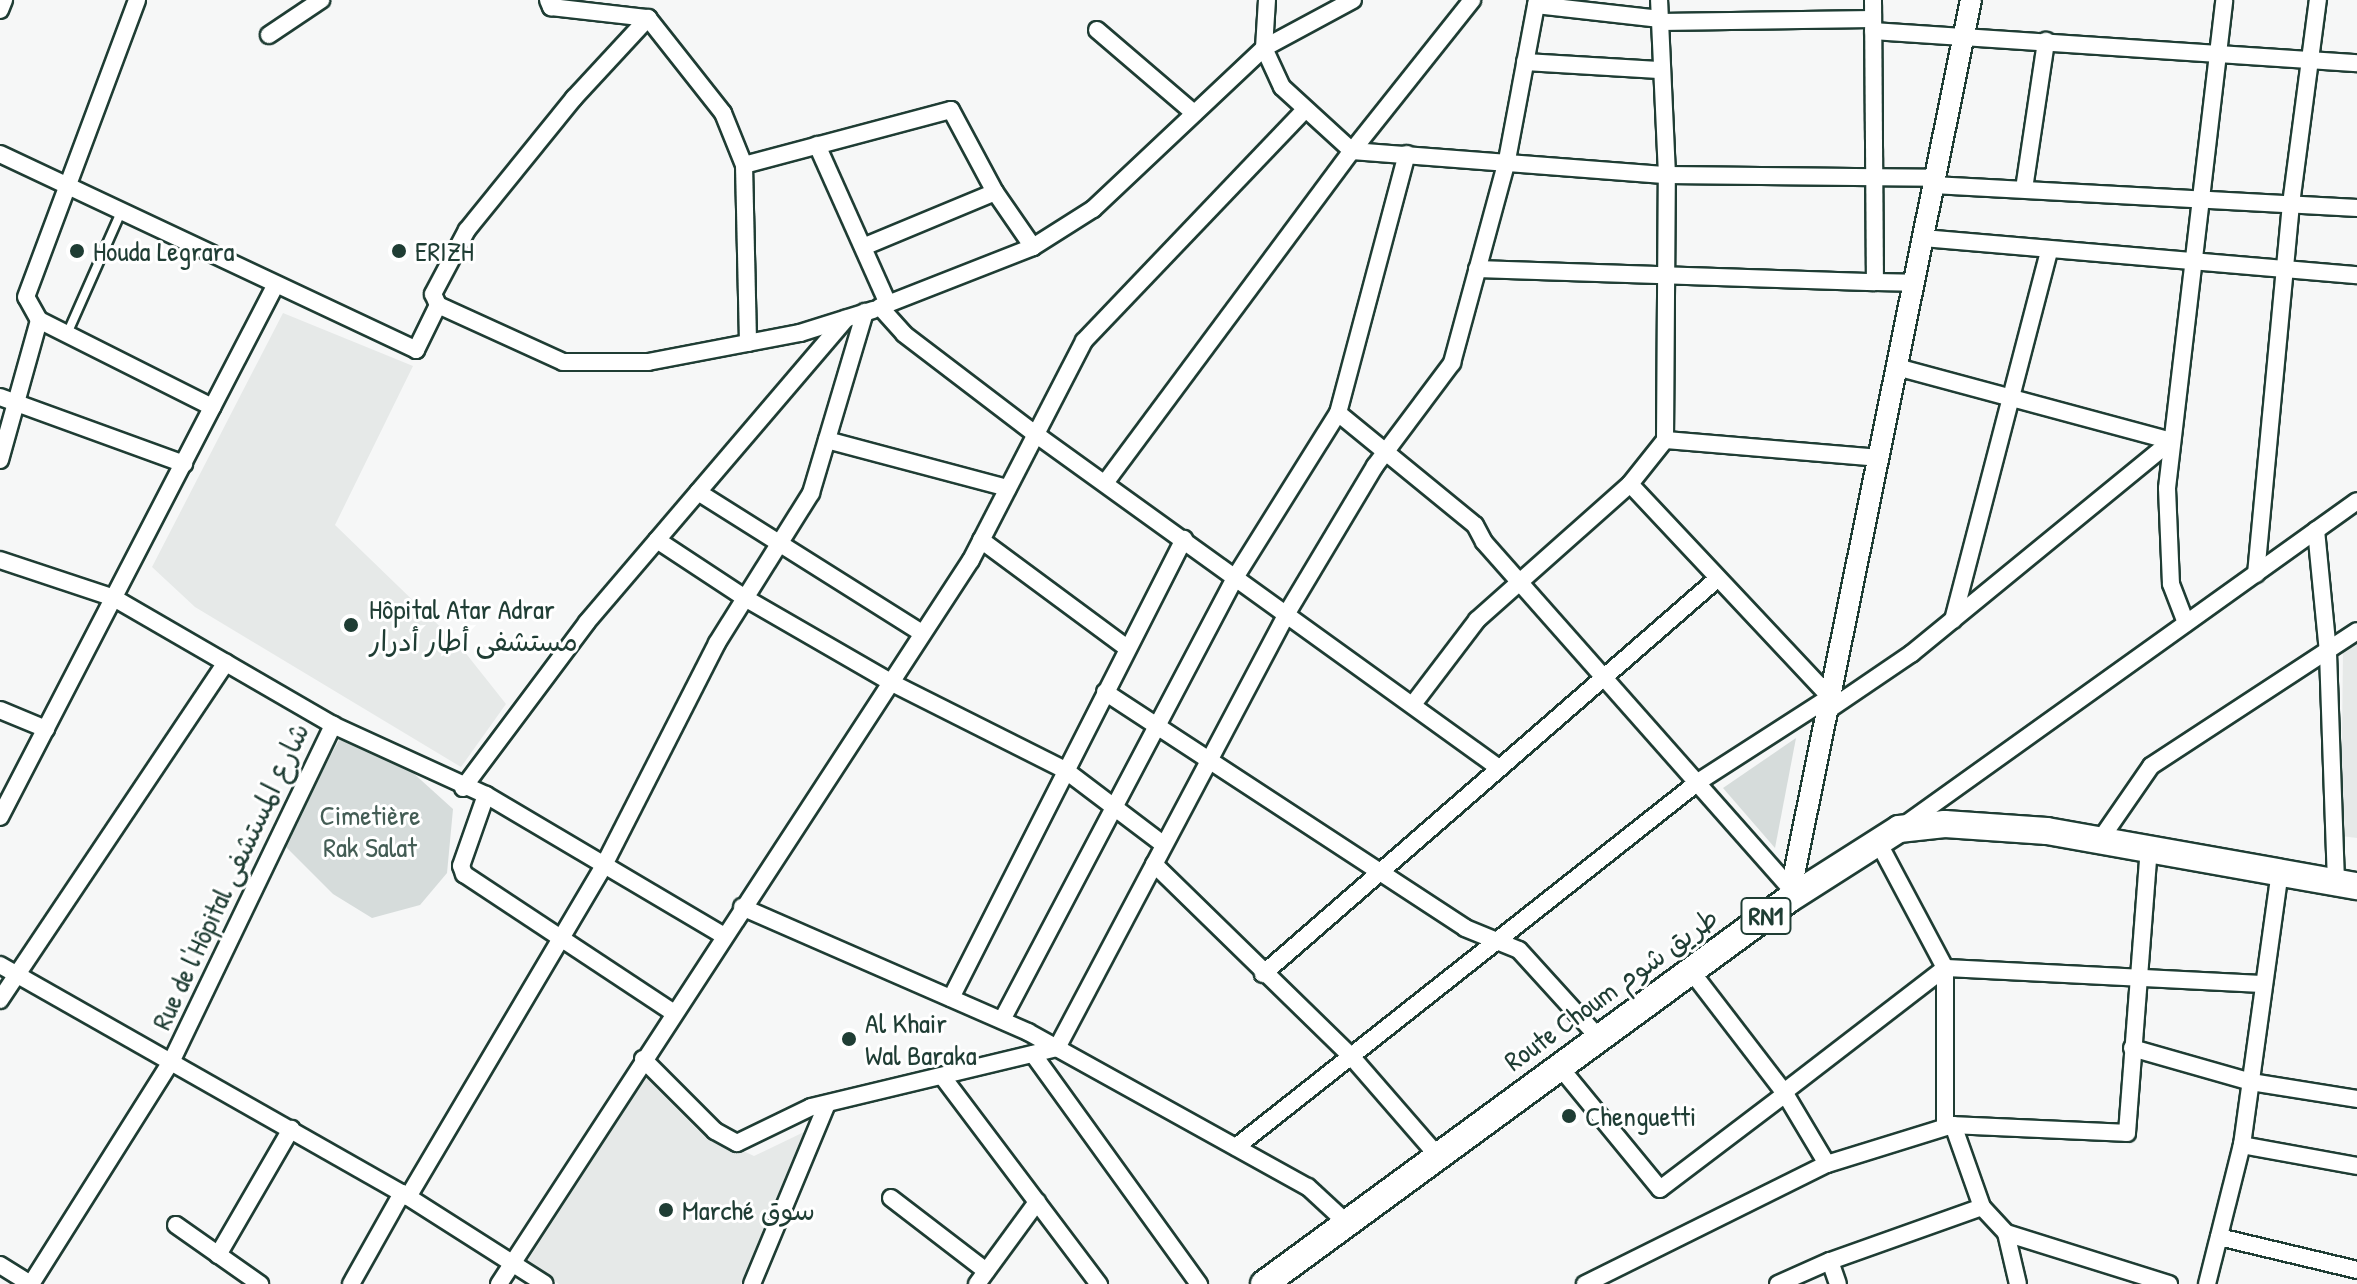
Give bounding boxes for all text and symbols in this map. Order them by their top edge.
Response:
place label: Houda Legrara [93,234,234,268]
place label: ERIZH [415,234,474,268]
marker: Houda Legrara [68,242,86,260]
marker: ERIZH [390,242,408,260]
place label: Hôpital Atar Adrar مستشفى أطار أدرار [369,592,578,658]
marker: Hôpital Atar Adrar مستشفى أطار أدرار [340,614,362,636]
street label: Rue de l'Hôpital شارع المستشفى [144,717,316,1035]
park label: Cimetière Rak Salat [320,798,420,864]
road number: RN1 [1740,894,1792,938]
street label: Route Choum طريق شوم [1498,900,1724,1078]
place label: Al Khair Wal Baraka [865,1006,977,1072]
marker: Al Khair Wal Baraka [840,1030,858,1048]
place label: Chenguetti [1585,1099,1696,1133]
marker: Chenguetti [1560,1107,1578,1125]
place label: Marché سوق [682,1193,815,1227]
marker: Marché سوق [657,1201,675,1219]

